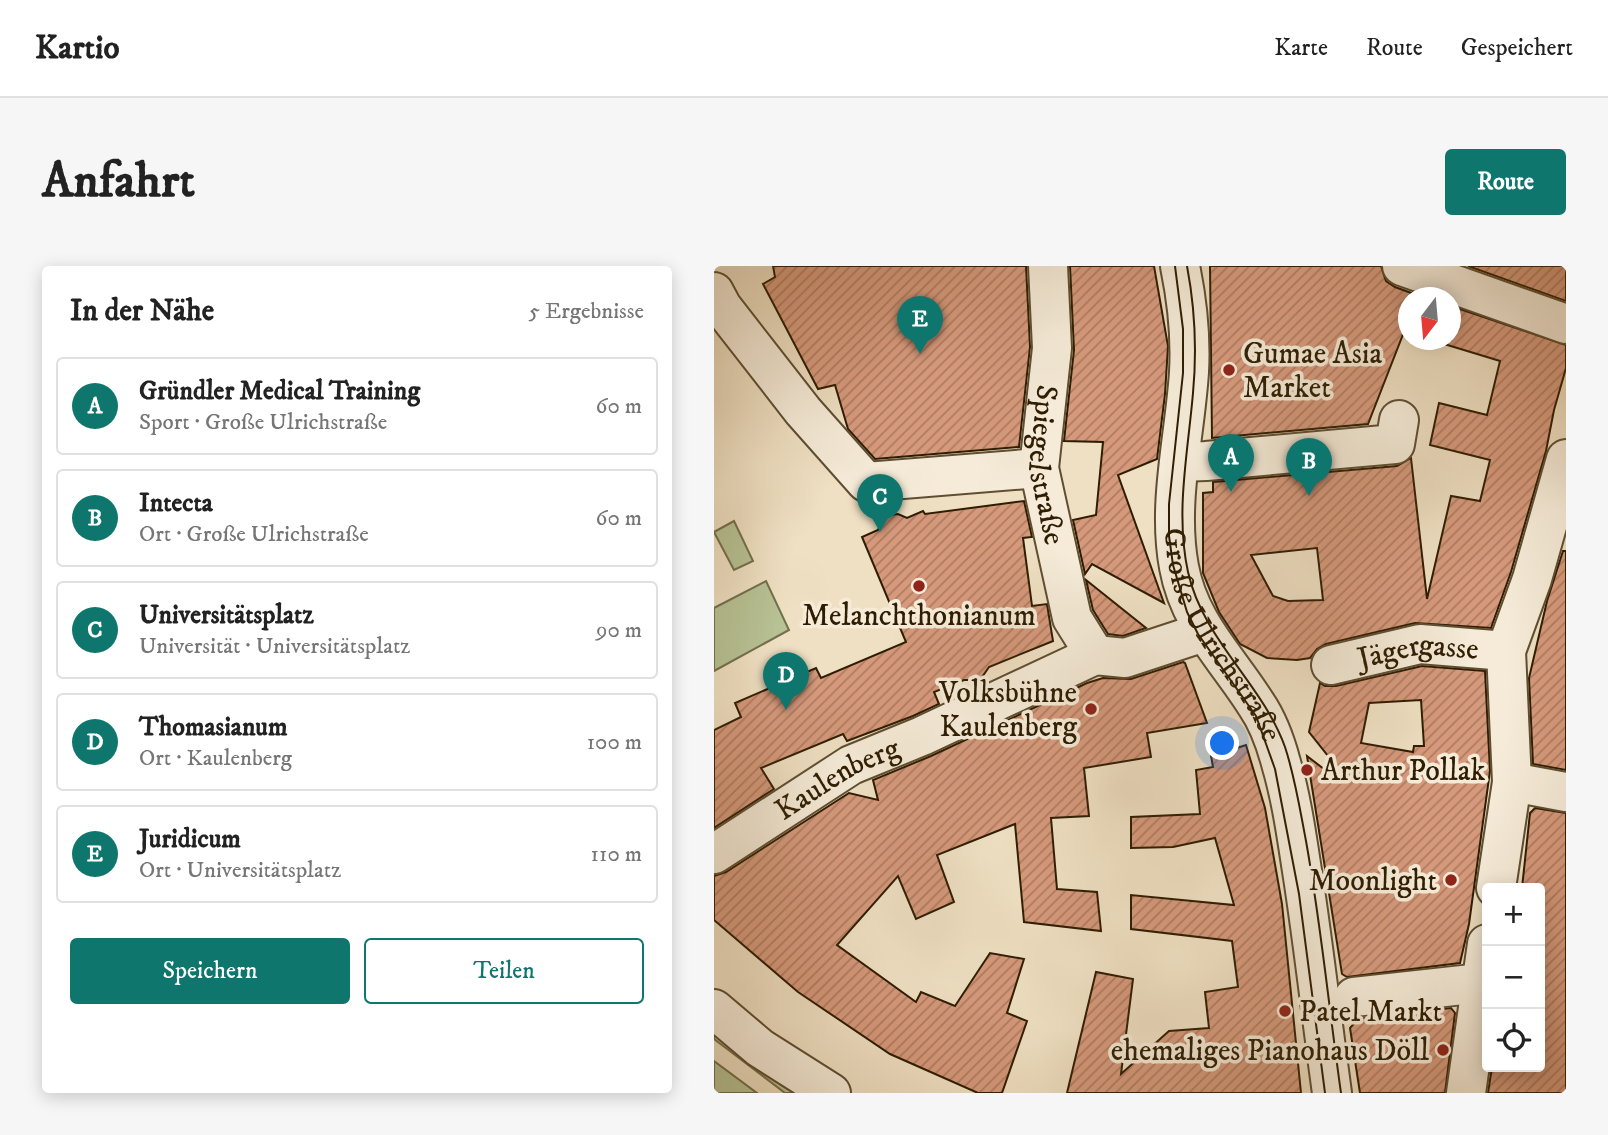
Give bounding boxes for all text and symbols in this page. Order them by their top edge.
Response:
text: Kartio [35,28,120,69]
text: Karte [1274,33,1328,63]
text: Route [1366,33,1423,63]
text: Gespeichert [1461,33,1573,63]
button: Route [1445,149,1566,215]
text: Anfahrt [42,151,195,213]
north arrow [1398,287,1461,350]
text: In der Nähe [70,293,214,330]
pin: E [897,296,943,354]
text: 5 Ergebnisse [529,297,644,326]
place label: Gumae Asia Market [1243,336,1382,407]
marker: Gumae Asia Market [1221,362,1237,378]
text: Gründler Medical Training [139,375,420,408]
street label: Spiegelstraße [1019,383,1072,548]
text: A [88,392,102,421]
text: 60 m [595,392,642,421]
text: Sport · Große Ulrichstraße [139,408,387,437]
pin: A [1208,434,1254,492]
pin: B [1286,438,1332,496]
pin: C [857,474,903,532]
text: Intecta [139,487,213,520]
text: B [88,504,102,533]
text: 60 m [595,504,642,533]
text: Ort · Große Ulrichstraße [139,520,369,549]
street label: Große Ulrichstraße [1155,527,1289,747]
marker: Melanchthonianum [911,578,927,594]
place label: Melanchthonianum [802,598,1036,635]
text: Universitätsplatz [139,599,314,632]
text: C [87,616,103,645]
text: 90 m [596,616,642,645]
street label: Jägergasse [1351,627,1480,679]
text: Universität · Universitätsplatz [139,632,410,661]
pin: D [763,652,809,710]
place label: Volksbühne Kaulenberg [938,675,1077,746]
marker: Volksbühne Kaulenberg [1083,701,1099,717]
text: Thomasianum [139,711,287,744]
your location [1205,726,1239,760]
text: D [86,728,104,757]
text: 100 m [587,728,642,757]
street label: Kaulenberg [769,730,906,829]
text: Ort · Kaulenberg [139,744,292,773]
place label: Arthur Pollak [1321,753,1486,790]
marker: Arthur Pollak [1299,762,1315,778]
text: Juridicum [139,823,241,856]
text: E [87,840,103,869]
text: 110 m [591,840,642,869]
text: Ort · Universitätsplatz [139,856,341,885]
place label: Moonlight [1309,863,1437,900]
marker: Moonlight [1443,872,1459,888]
map controls [1482,883,1545,1072]
button: + [1482,883,1545,946]
button: Speichern [70,938,350,1004]
button: Teilen [364,938,644,1004]
button: − [1482,946,1545,1009]
place label: Patel Markt [1299,994,1442,1031]
marker: Patel Markt [1277,1003,1293,1019]
button: locate [1482,1009,1545,1072]
place label: ehemaliges Pianohaus Döll [1111,1033,1429,1070]
marker: ehemaliges Pianohaus Döll [1435,1042,1451,1058]

